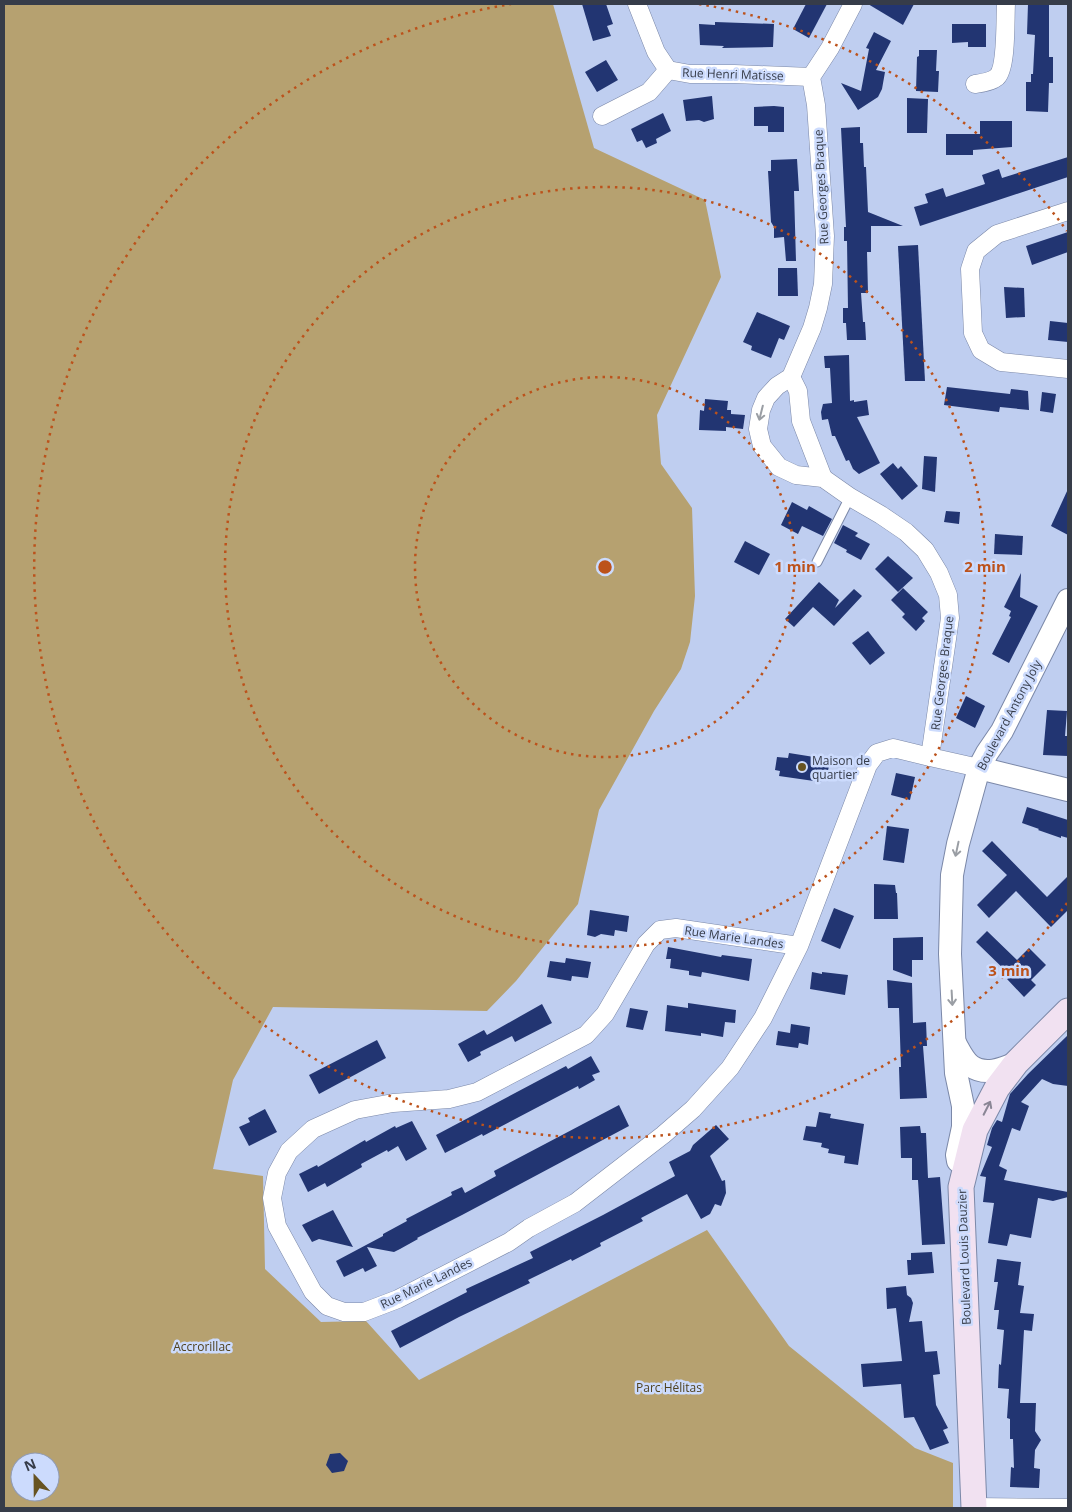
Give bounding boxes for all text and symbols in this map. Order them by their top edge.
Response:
street label: Rue Henri Matisse [682,64,784,84]
street label: Rue Georges Braque [809,129,832,245]
one-way arrow [756,405,765,421]
text: 1 min [774,556,816,576]
text: 2 min [964,556,1006,576]
centre of rings [596,558,614,576]
street label: Rue Georges Braque [927,615,957,731]
street label: Boulevard Antony Joly [973,656,1046,773]
place label: Maison de quartier [812,752,870,783]
marker: Maison de quartier [796,761,808,773]
one-way arrow [952,840,962,856]
street label: Rue Marie Landes [683,922,785,952]
text: 3 min [988,960,1030,980]
one-way arrow [948,990,957,1006]
one-way arrow [983,1101,992,1116]
street label: Boulevard Louis Dauzier [953,1189,975,1325]
street label: Rue Marie Landes [377,1253,475,1313]
park label: Accrorillac [173,1338,231,1355]
park label: Parc Hélitas [636,1379,702,1396]
north arrow [10,1452,60,1502]
text: N [21,1454,39,1475]

